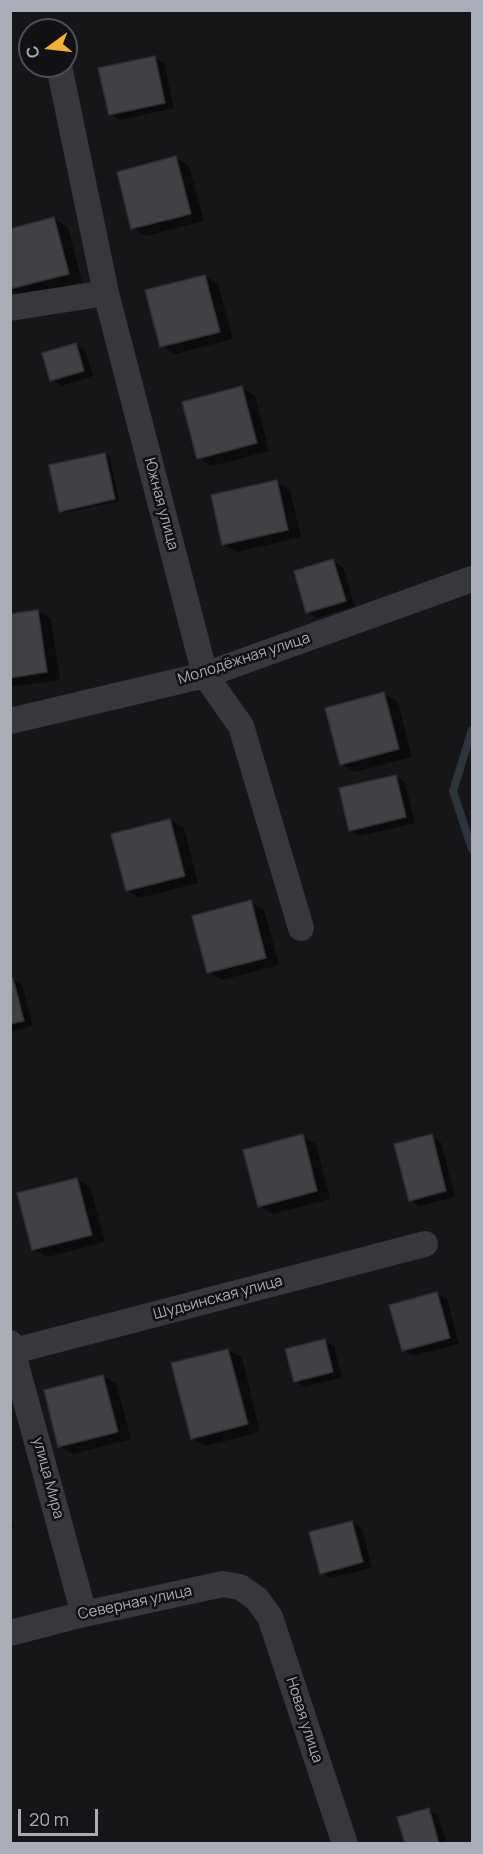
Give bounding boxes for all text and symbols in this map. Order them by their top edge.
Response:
north arrow [18,18,78,78]
text: С [20,44,45,61]
street label: Южная улица [140,456,182,552]
street label: Молодёжная улица [176,629,312,689]
street label: Шудьинская улица [151,1272,285,1324]
street label: улица Мира [28,1435,68,1521]
street label: Северная улица [76,1582,194,1624]
street label: Новая улица [282,1675,326,1765]
scale bar [21,1797,100,1835]
text: 20 m [29,1807,69,1831]

